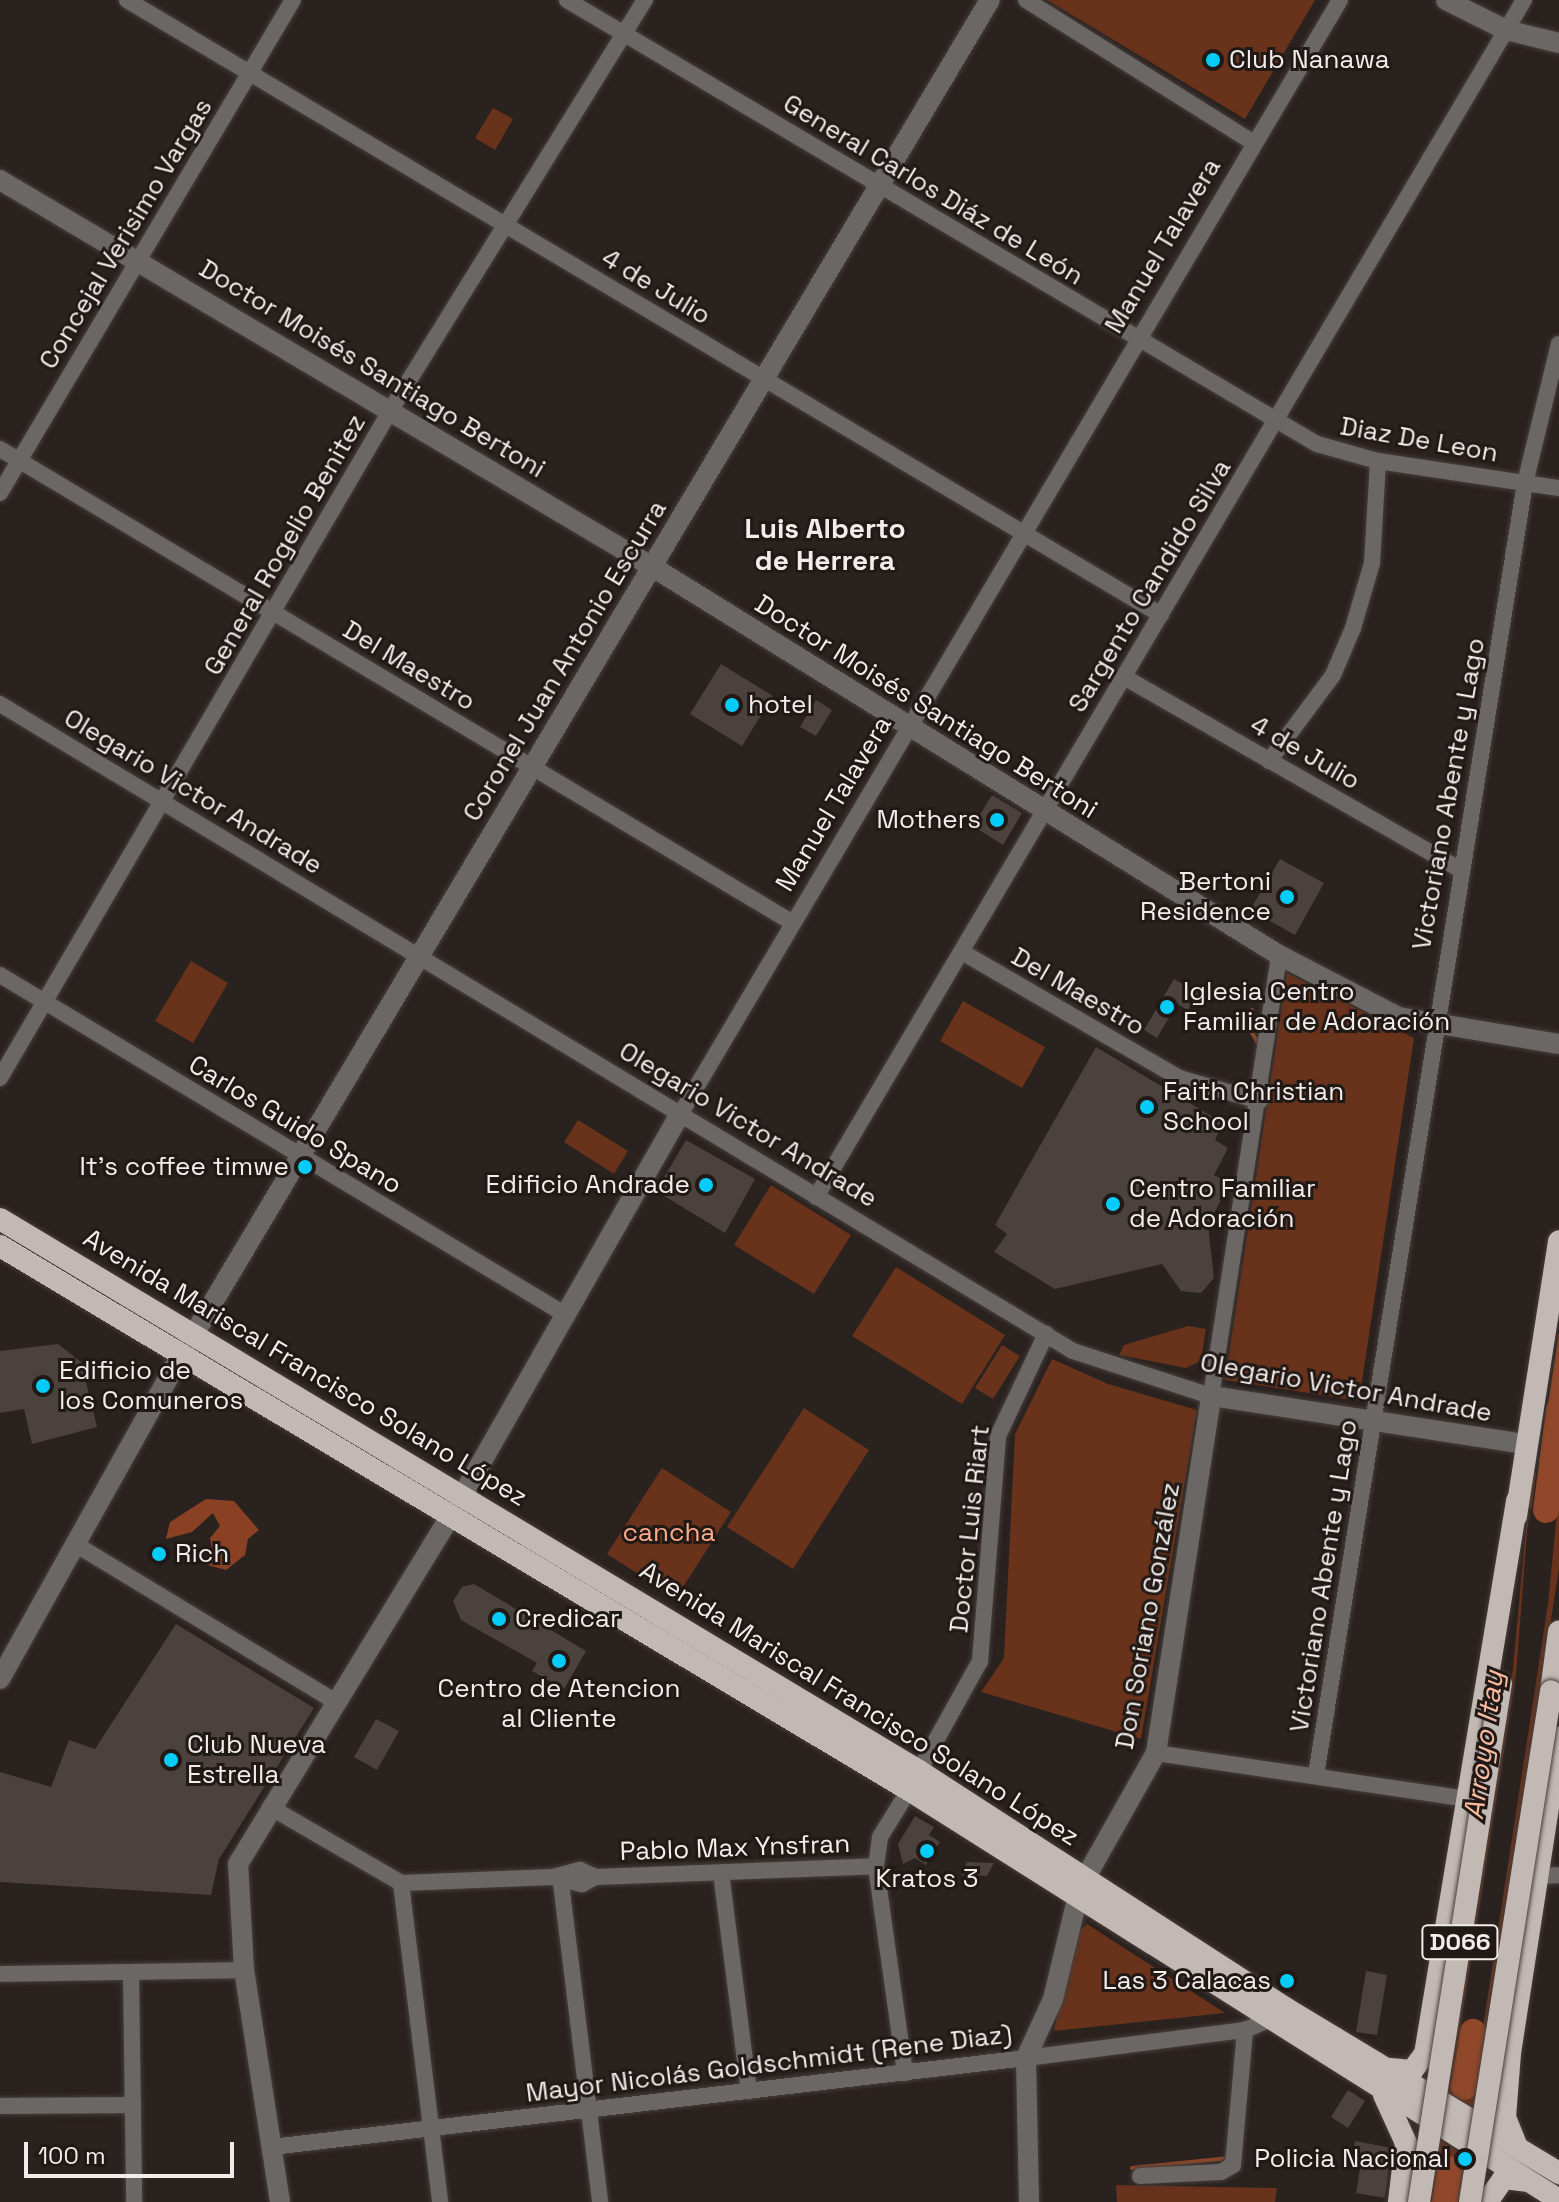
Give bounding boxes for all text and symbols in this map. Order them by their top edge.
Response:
place label: Club Nanawa [1229,44,1390,76]
marker: Club Nanawa [1204,51,1222,69]
street label: General Carlos Diáz de León [777,88,1089,292]
street label: Concejal Verisimo Vargas [33,93,219,375]
street label: Manuel Talavera [1098,153,1228,339]
street label: 4 de Julio [596,242,716,332]
street label: Doctor Moisés Santiago Bertoni [193,253,551,485]
street label: General Rogelio Benitez [197,409,373,681]
street label: Diaz De Leon [1338,411,1500,469]
street label: Sargento Candido Silva [1062,454,1238,718]
street label: Coronel Juan Antonio Escurra [457,495,673,827]
district label: Luis Alberto de Herrera [744,511,906,577]
street label: Doctor Moisés Santiago Bertoni [749,588,1103,826]
street label: Del Maestro [337,614,481,718]
street label: Victoriano Abente y Lago [1406,635,1492,953]
place label: hotel [748,689,813,721]
marker: hotel [723,696,741,714]
street label: Olegario Victor Andrade [58,702,328,882]
street label: 4 de Julio [1245,709,1365,797]
street label: Manuel Talavera [769,711,899,897]
place label: Mothers [876,804,981,836]
marker: Mothers [988,811,1006,829]
place label: Bertoni Residence [1140,866,1271,928]
marker: Bertoni Residence [1278,888,1296,906]
street label: Del Maestro [1006,941,1150,1043]
place label: Iglesia Centro Familiar de Adoración [1183,976,1451,1038]
marker: Iglesia Centro Familiar de Adoración [1158,998,1176,1016]
street label: Olegario Victor Andrade [613,1035,883,1215]
street label: Carlos Guido Spano [183,1049,407,1201]
place label: Faith Christian School [1163,1076,1344,1138]
marker: Faith Christian School [1138,1098,1156,1116]
place label: It's coffee timwe [79,1151,289,1183]
marker: It's coffee timwe [296,1158,314,1176]
place label: Edificio Andrade [485,1169,690,1201]
place label: Centro Familiar de Adoración [1129,1173,1316,1234]
marker: Edificio Andrade [697,1176,715,1194]
marker: Centro Familiar de Adoración [1104,1195,1122,1213]
street label: Avenida Mariscal Francisco Solano López [78,1223,532,1513]
street label: Olegario Victor Andrade [1197,1347,1495,1429]
place label: Edificio de los Comuneros [59,1355,243,1416]
marker: Edificio de los Comuneros [34,1377,52,1395]
street label: Victoriano Abente y Lago [1284,1417,1364,1735]
street label: Doctor Luis Riart [944,1424,996,1634]
street label: Don Soriano González [1109,1480,1187,1752]
park label: cancha [623,1517,715,1549]
place label: Rich [175,1538,229,1570]
marker: Rich [150,1545,168,1563]
street label: Avenida Mariscal Francisco Solano López [634,1555,1084,1853]
place label: Credicar [515,1603,620,1635]
marker: Credicar [490,1610,508,1628]
marker: Centro de Atencion al Cliente [550,1652,568,1670]
water label: Arroyo Itay [1456,1669,1510,1821]
place label: Centro de Atencion al Cliente [437,1673,681,1734]
place label: Club Nueva Estrella [187,1729,326,1790]
marker: Club Nueva Estrella [162,1751,180,1769]
street label: Pablo Max Ynsfran [619,1828,851,1868]
marker: Kratos 3 [918,1842,936,1860]
place label: Kratos 3 [876,1863,978,1895]
road number: D066 [1420,1922,1500,1962]
place label: Las 3 Calacas [1102,1965,1271,1997]
marker: Las 3 Calacas [1278,1972,1296,1990]
street label: Mayor Nicolás Goldschmidt (Rene Diaz) [524,2019,1014,2109]
scale bar [28,2126,238,2176]
text: 100 m [38,2140,106,2171]
place label: Policia Nacional [1254,2143,1449,2175]
marker: Policia Nacional [1456,2150,1474,2168]

